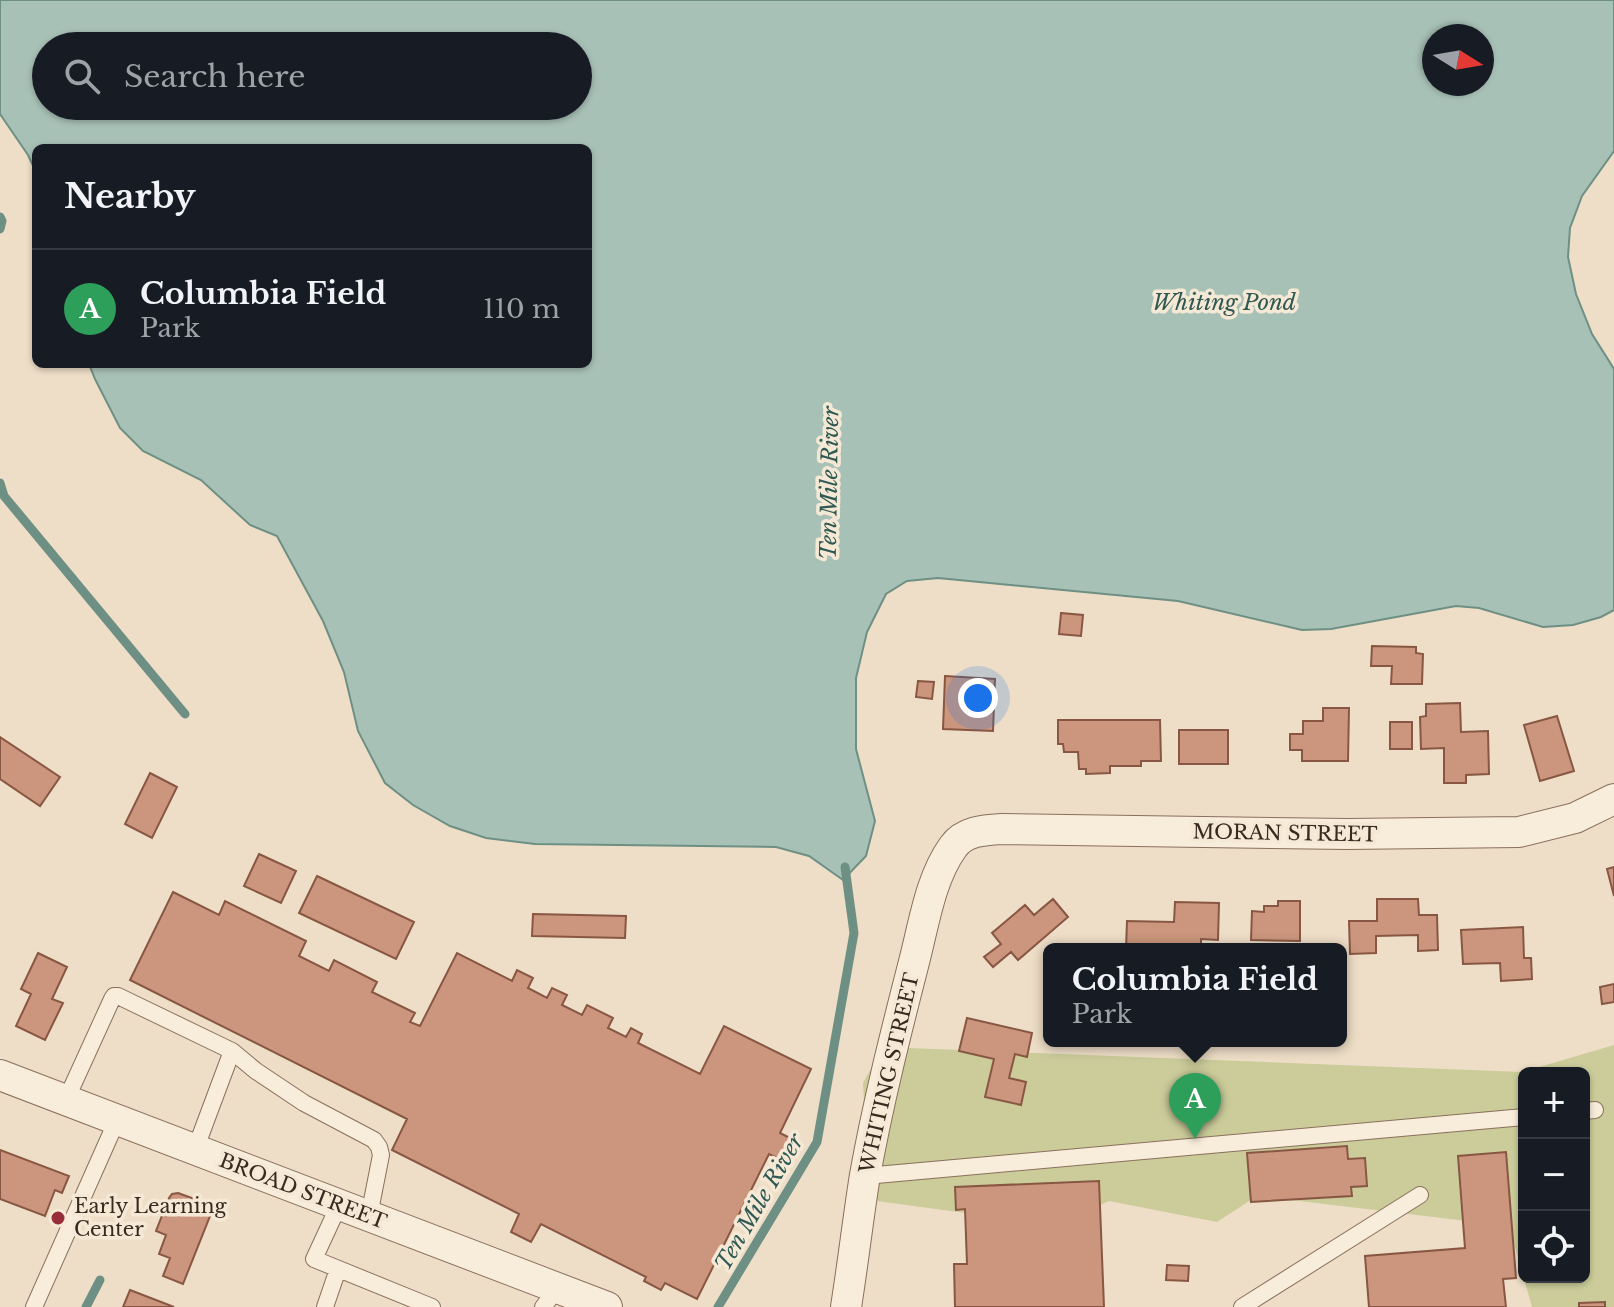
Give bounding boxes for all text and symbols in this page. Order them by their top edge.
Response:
north arrow [1422,24,1494,96]
search box [32,32,592,120]
icon: search [60,54,104,98]
text: Search here [124,58,305,95]
text: Nearby [64,175,196,217]
text: Columbia Field [140,275,386,312]
water label: Whiting Pond [1152,289,1297,316]
text: A [79,293,101,325]
text: 110 m [483,293,560,325]
text: Park [140,312,200,344]
water label: Ten Mile River [815,405,844,560]
your location [958,678,998,718]
street label: MORAN STREET [1192,819,1378,847]
popup [1043,943,1347,1047]
text: Columbia Field [1072,961,1318,998]
street label: WHITING STREET [854,970,924,1176]
text: Park [1072,998,1132,1030]
map controls [1518,1067,1590,1283]
button: + [1518,1067,1590,1139]
pin: A [1169,1073,1221,1139]
water label: Ten Mile River [709,1128,810,1275]
button: − [1518,1139,1590,1211]
street label: BROAD STREET [216,1148,390,1234]
place label: Early Learning Center [74,1194,227,1241]
marker: Early Learning Center [49,1209,67,1227]
button: locate [1518,1211,1590,1283]

